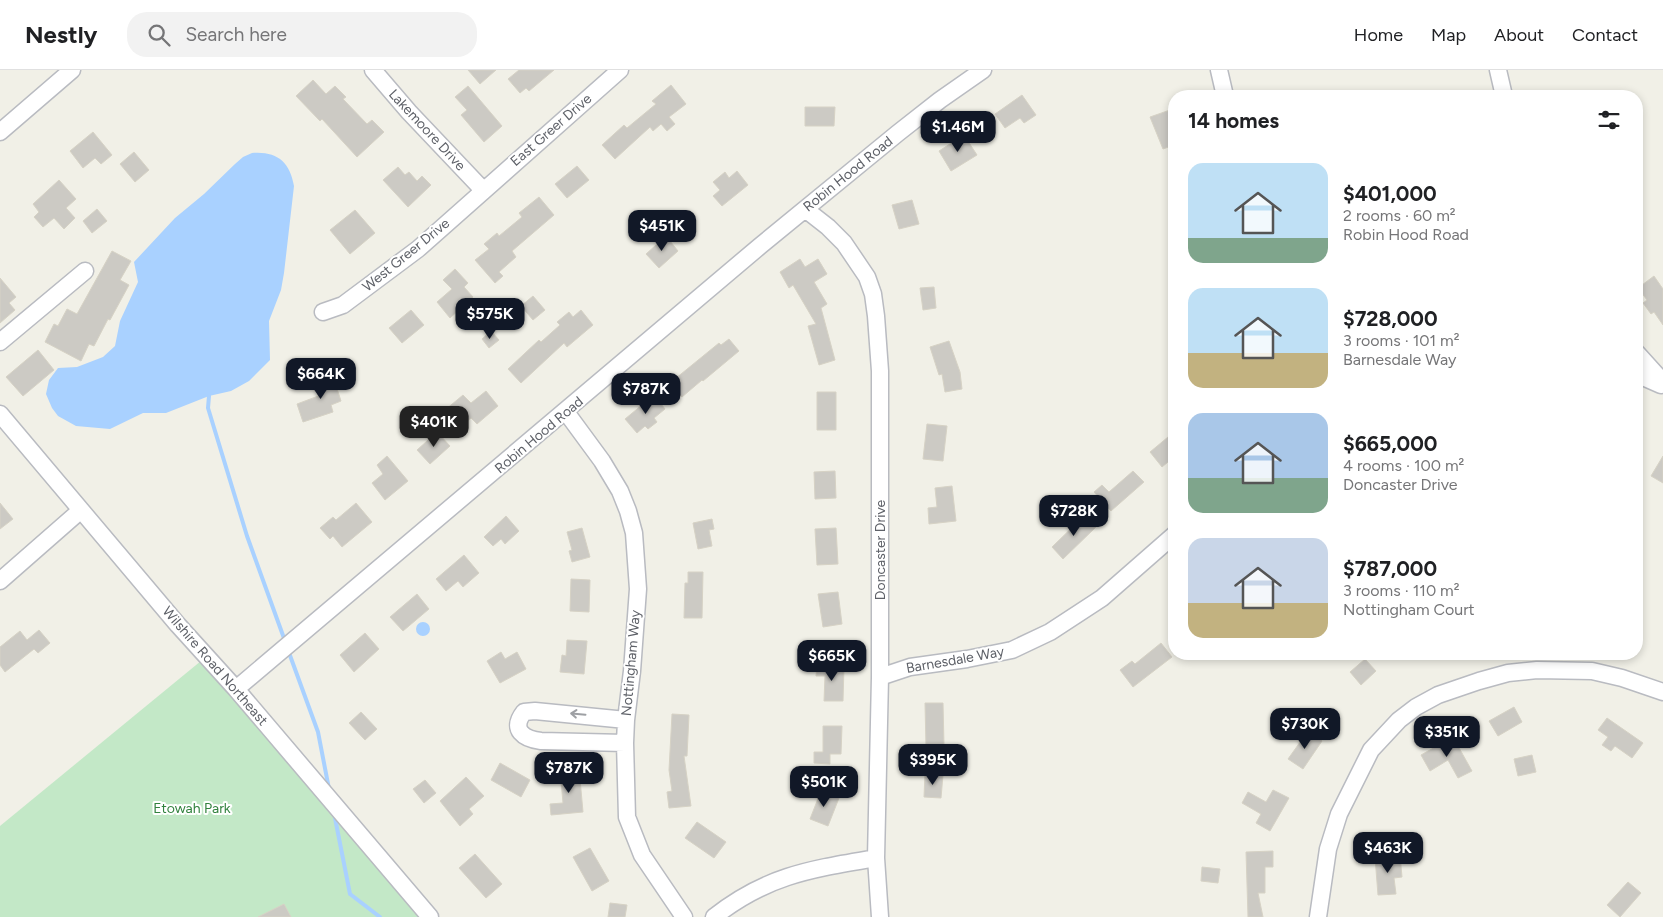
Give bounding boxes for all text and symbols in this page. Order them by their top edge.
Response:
search box [127,12,477,57]
text: Nestly [25,20,97,49]
icon: search [145,21,173,49]
text: Search here [185,23,287,46]
text: Home [1354,24,1403,46]
text: Map [1431,24,1466,46]
text: About [1494,24,1544,46]
text: Contact [1572,24,1638,46]
street label: Lakemoore Drive [385,86,469,174]
street label: East Greer Drive [507,90,595,170]
icon: filters [1595,106,1623,134]
text: 14 homes [1188,108,1279,133]
pin: $1.46M [917,111,999,153]
text: $1.46M [932,117,984,136]
street label: Robin Hood Road [800,133,896,215]
text: $401,000 [1343,181,1437,206]
icon: home [1228,183,1288,243]
text: 2 rooms · 60 m² [1343,206,1456,225]
pin: $451K [627,210,697,252]
street label: West Greer Drive [359,214,453,295]
text: $451K [639,216,685,235]
text: Robin Hood Road [1343,225,1469,244]
pin: $575K [455,298,525,340]
text: $575K [466,304,514,323]
text: $728,000 [1343,306,1438,331]
icon: home [1228,308,1288,368]
text: 3 rooms · 101 m² [1343,331,1459,350]
text: Barnesdale Way [1343,350,1456,369]
pin: $664K [286,358,356,400]
text: $664K [297,364,345,383]
pin: $787K [611,372,681,415]
text: $787K [622,379,670,398]
street label: Robin Hood Road [491,393,587,477]
pin: $401K [399,406,469,448]
text: $401K [411,412,457,431]
text: $665,000 [1343,431,1437,456]
icon: home [1228,433,1288,493]
text: 4 rooms · 100 m² [1343,456,1464,475]
text: Doncaster Drive [1343,475,1458,494]
pin: $728K [1039,494,1109,537]
street label: Doncaster Drive [872,500,889,600]
text: $728K [1050,501,1098,520]
text: $787,000 [1343,556,1437,581]
icon: home [1228,558,1288,618]
text: 3 rooms · 110 m² [1343,581,1459,600]
text: Nottingham Court [1343,600,1475,619]
street label: Wilshire Road Northeast [159,603,271,729]
street label: Nottingham Way [618,609,644,717]
pin: $665K [797,640,867,682]
street label: Barnesdale Way [905,643,1006,677]
text: $665K [808,646,856,665]
pin: $730K [1270,708,1340,750]
one-way arrow [570,710,586,719]
text: $730K [1281,714,1329,733]
pin: $351K [1412,716,1482,758]
text: $351K [1425,722,1469,741]
pin: $395K [898,744,968,786]
text: $395K [910,750,957,769]
pin: $787K [534,752,604,794]
text: $787K [545,758,593,777]
pin: $501K [789,766,859,808]
text: $501K [801,772,847,791]
park label: Etowah Park [153,800,231,817]
pin: $463K [1353,832,1423,874]
text: $463K [1364,838,1412,857]

